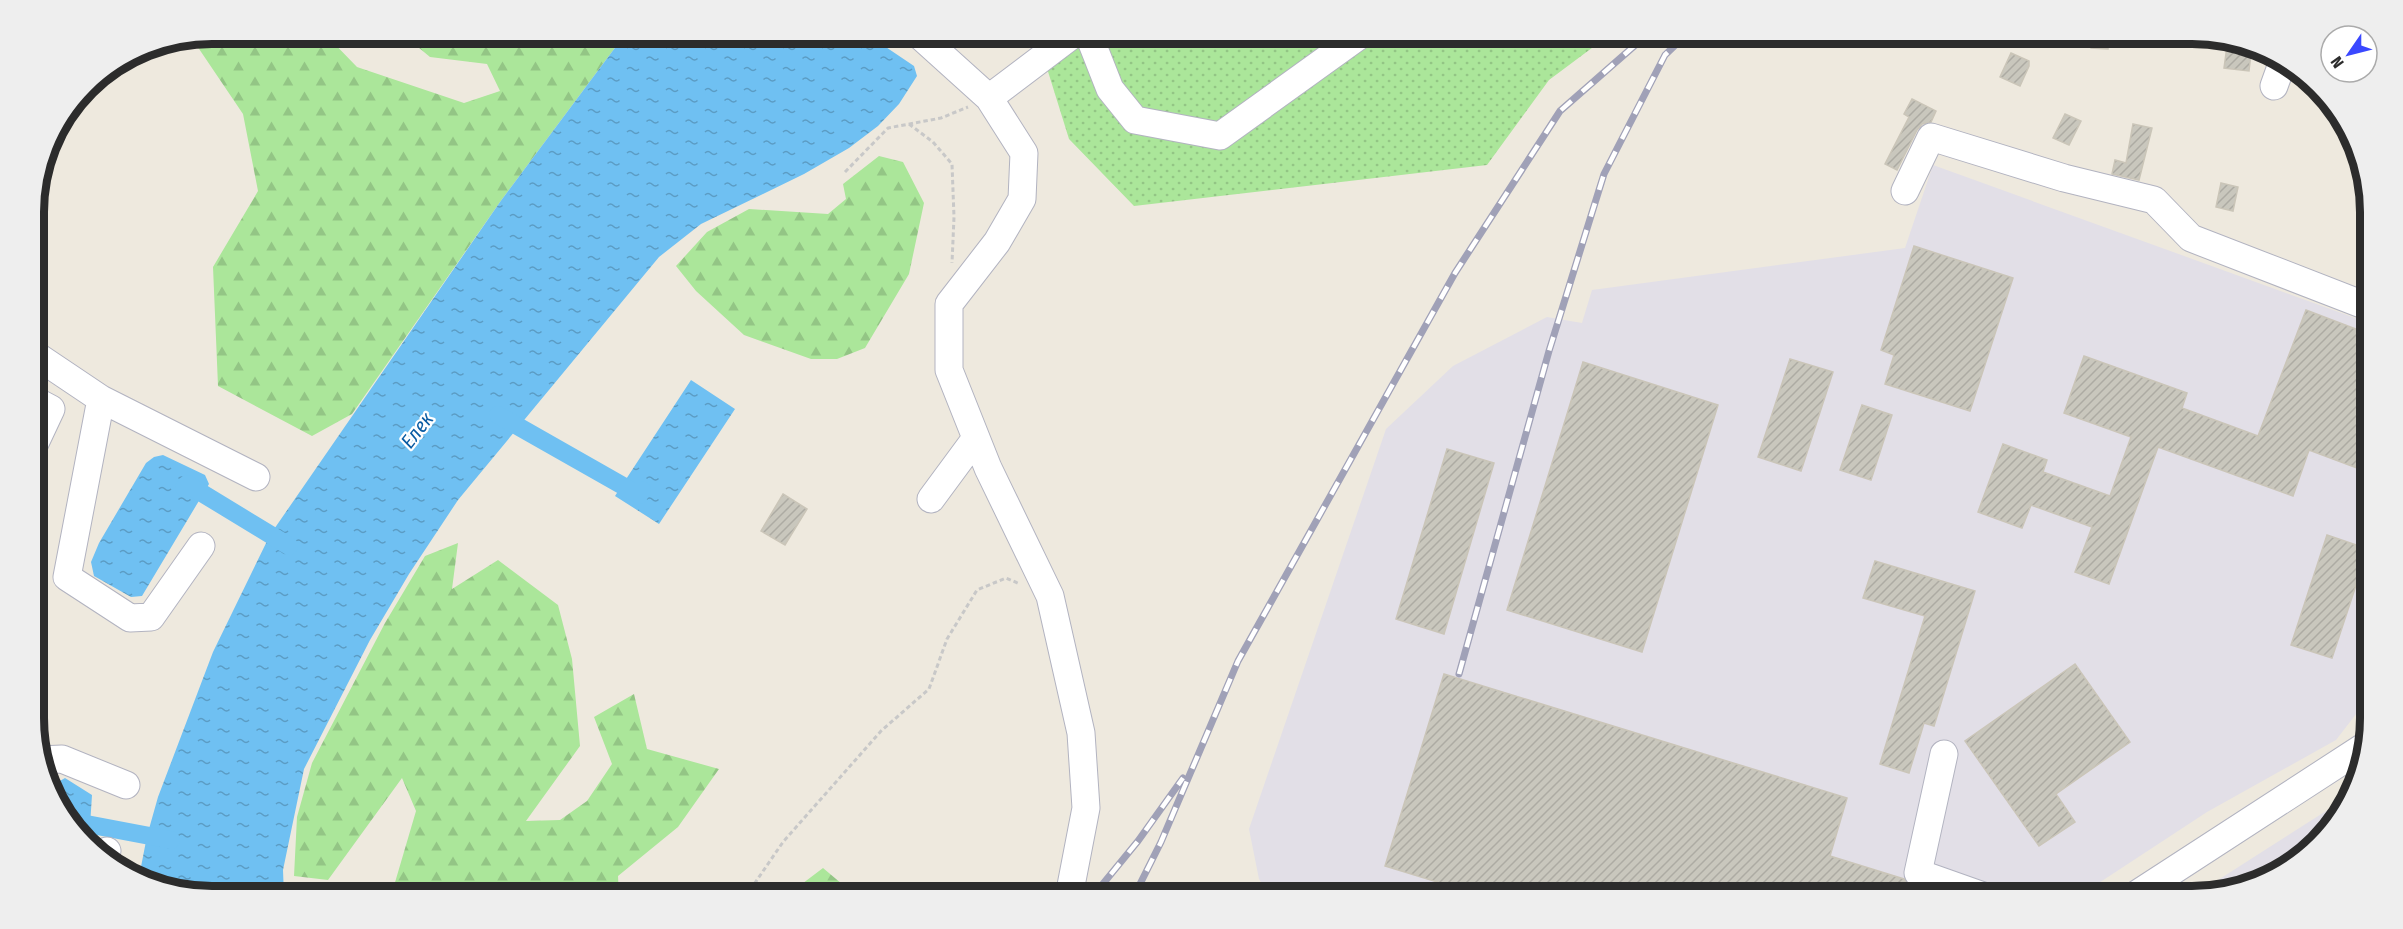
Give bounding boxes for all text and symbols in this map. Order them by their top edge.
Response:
north arrow [2319,24,2379,84]
text: N [2327,53,2348,72]
water label: Елек [396,407,439,453]

